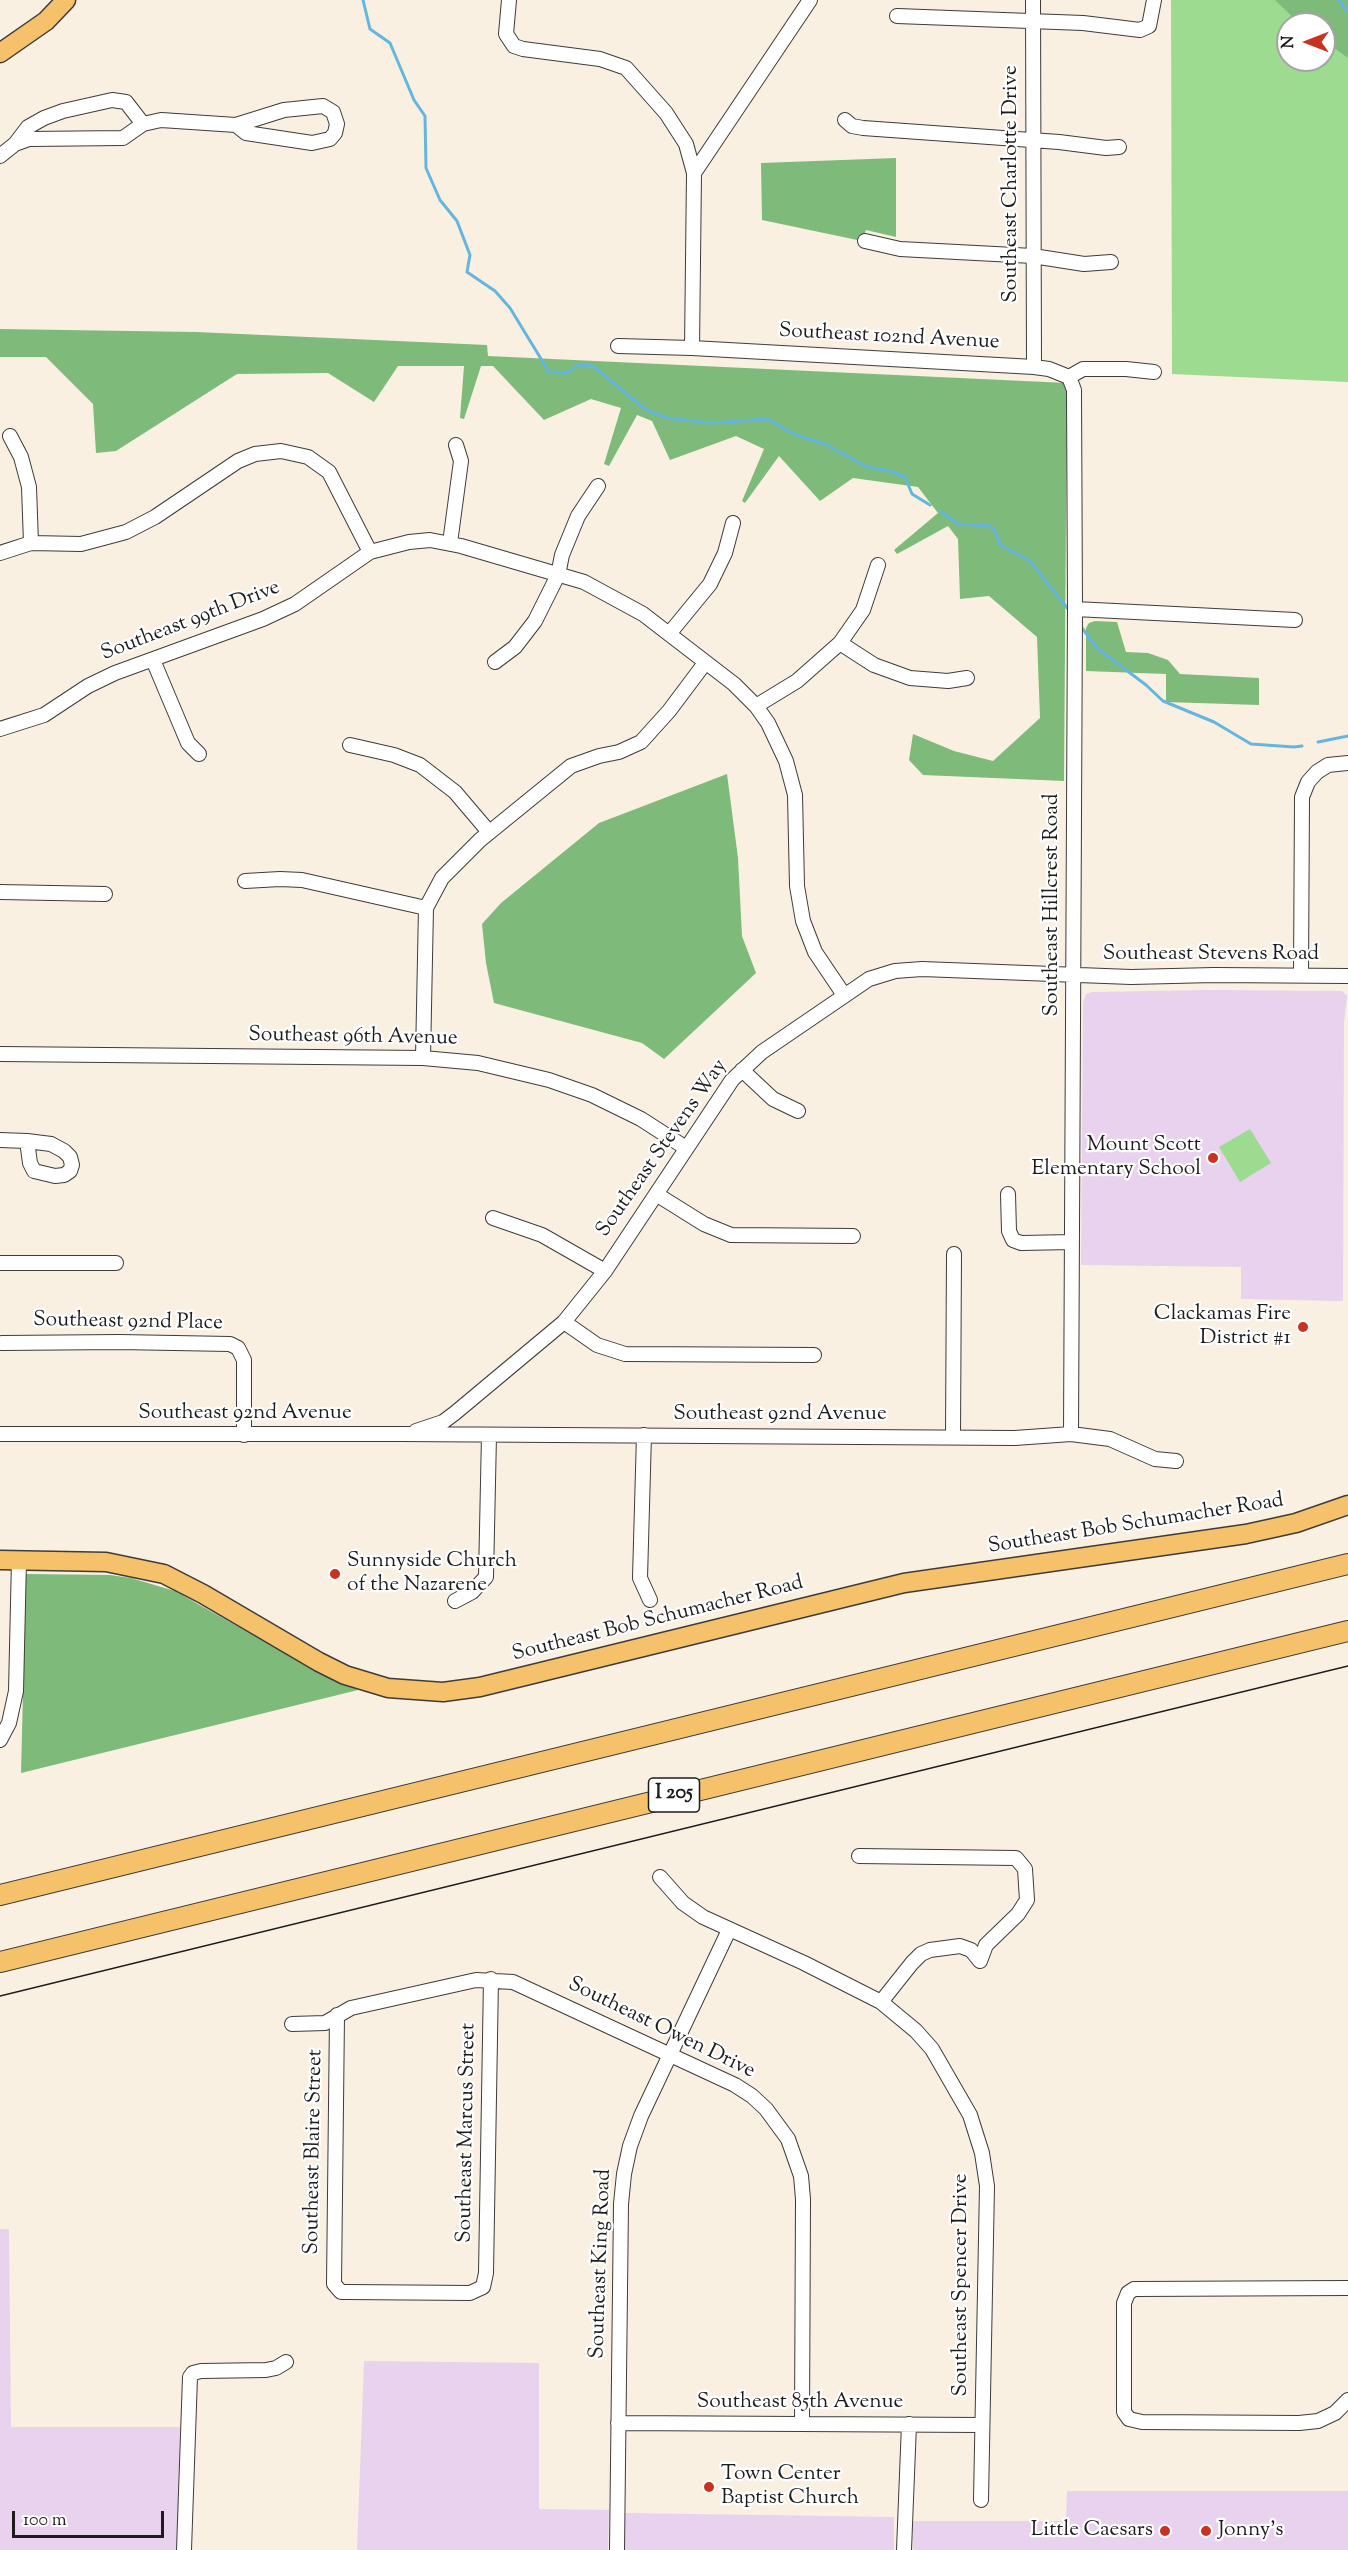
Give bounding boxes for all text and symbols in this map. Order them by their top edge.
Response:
north arrow [1276,12,1336,72]
text: N [1278,36,1301,48]
street label: Southeast Charlotte Drive [999,65,1025,303]
street label: Southeast 102nd Avenue [778,320,1000,356]
street label: Southeast 99th Drive [98,576,284,668]
street label: Southeast Hillcrest Road [1040,793,1066,1017]
street label: Southeast Stevens Road [1103,942,1319,968]
street label: Southeast 96th Avenue [248,1024,458,1052]
street label: Southeast Stevens Way [592,1055,734,1243]
place label: Mount Scott Elementary School [1032,1133,1201,1183]
marker: Mount Scott Elementary School [1206,1151,1220,1165]
place label: Clackamas Fire District #1 [1154,1302,1291,1352]
street label: Southeast 92nd Place [33,1309,223,1337]
marker: Clackamas Fire District #1 [1296,1320,1310,1334]
street label: Southeast 92nd Avenue [138,1401,352,1427]
street label: Southeast 92nd Avenue [673,1402,887,1428]
street label: Southeast Bob Schumacher Road [986,1489,1286,1561]
place label: Sunnyside Church of the Nazarene [347,1549,517,1599]
marker: Sunnyside Church of the Nazarene [328,1567,342,1581]
street label: Southeast Bob Schumacher Road [510,1572,806,1668]
road number: I 205 [648,1778,700,1812]
street label: Southeast Owen Drive [563,1973,759,2085]
street label: Southeast Marcus Street [453,2023,483,2243]
street label: Southeast Blaire Street [301,2049,329,2255]
street label: Southeast King Road [586,2169,618,2359]
street label: Southeast Spencer Drive [949,2173,975,2397]
street label: Southeast 85th Avenue [697,2390,903,2416]
place label: Town Center Baptist Church [721,2462,859,2512]
marker: Town Center Baptist Church [702,2480,716,2494]
scale bar [15,2499,166,2537]
text: 100 m [23,2508,67,2534]
place label: Little Caesars [1031,2518,1153,2544]
place label: Jonny's [1218,2518,1283,2544]
marker: Little Caesars [1158,2524,1172,2538]
marker: Jonny's [1199,2524,1213,2538]

